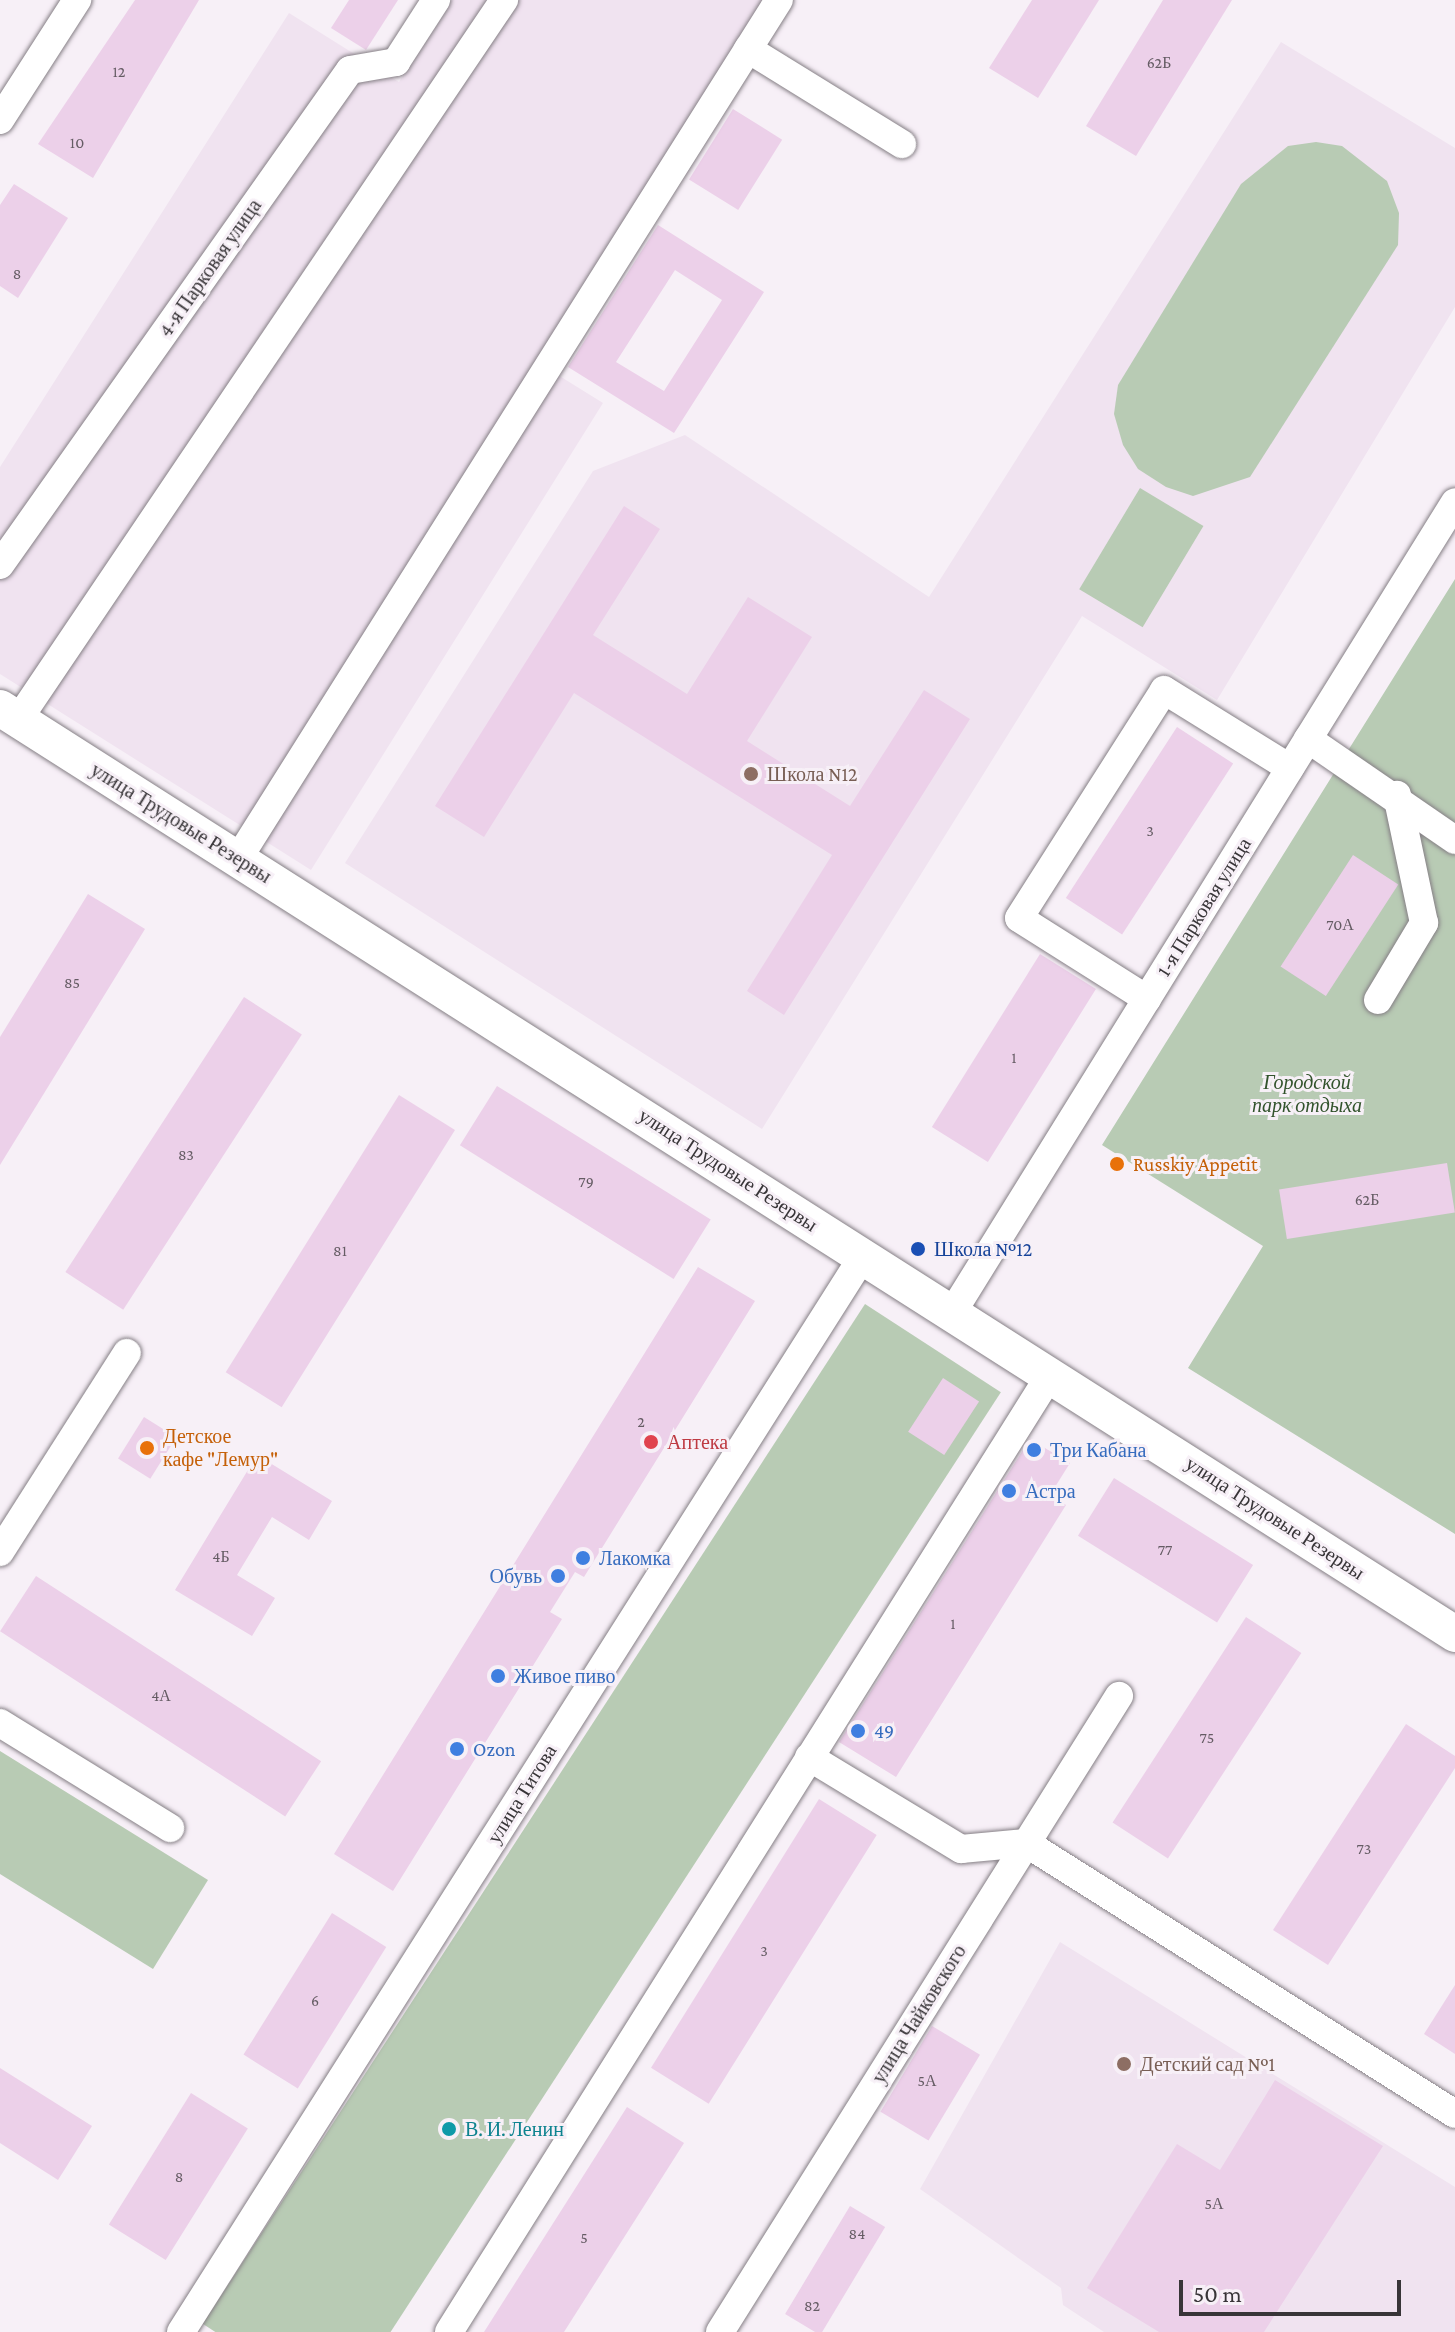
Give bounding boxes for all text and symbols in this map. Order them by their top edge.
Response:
house number: 62Б [1147,53,1171,73]
house number: 12 [113,62,125,82]
house number: 10 [70,133,84,153]
street label: 4-я Парковая улица [153,194,267,342]
house number: 8 [13,264,21,284]
street label: улица Трудовые Резервы [86,758,276,888]
place label: Школа N12 [767,762,858,786]
marker: Школа N12 [742,765,760,783]
house number: 3 [1146,821,1154,841]
street label: 1-я Парковая улица [1152,833,1256,981]
house number: 70А [1326,915,1354,935]
house number: 85 [64,973,80,993]
house number: 1 [1011,1048,1017,1068]
park label: Городской парк отдыха [1252,1071,1362,1118]
street label: улица Трудовые Резервы [634,1103,822,1237]
house number: 83 [178,1145,194,1165]
place label: Russkiy Appetit [1133,1152,1258,1176]
marker: Russkiy Appetit [1108,1155,1126,1173]
house number: 79 [578,1172,594,1192]
house number: 62Б [1355,1190,1379,1210]
place label: Школа №12 [934,1237,1032,1261]
marker: Школа №12 [909,1240,927,1258]
house number: 81 [333,1241,347,1261]
house number: 2 [637,1412,645,1432]
place label: Детское кафе "Лемур" [163,1424,278,1471]
place label: Аптека [667,1430,728,1454]
marker: Аптека [642,1433,660,1451]
place label: Три Кабана [1050,1438,1146,1462]
marker: Детское кафе "Лемур" [138,1439,156,1457]
marker: Три Кабана [1025,1441,1043,1459]
street label: улица Трудовые Резервы [1181,1451,1369,1585]
place label: Астра [1025,1479,1076,1503]
marker: Астра [1000,1482,1018,1500]
house number: 77 [1158,1540,1172,1560]
place label: Лакомка [599,1546,671,1570]
house number: 4Б [212,1547,230,1567]
marker: Лакомка [574,1549,592,1567]
place label: Обувь [490,1564,542,1588]
marker: Обувь [549,1567,567,1585]
house number: 1 [950,1614,956,1634]
place label: Живое пиво [514,1664,616,1688]
marker: Живое пиво [489,1667,507,1685]
house number: 4А [151,1686,171,1706]
place label: 49 [874,1719,894,1743]
marker: 49 [849,1722,867,1740]
house number: 75 [1200,1728,1214,1748]
place label: Ozon [473,1737,516,1761]
marker: Ozon [448,1740,466,1758]
street label: улица Титова [482,1740,562,1848]
house number: 73 [1357,1839,1371,1859]
street label: улица Чайковского [867,1940,971,2088]
house number: 3 [760,1941,768,1961]
house number: 6 [311,1991,319,2011]
place label: Детский сад №1 [1140,2052,1275,2076]
marker: Детский сад №1 [1115,2055,1133,2073]
house number: 5А [917,2071,937,2091]
place label: В. И. Ленин [465,2117,564,2141]
marker: В. И. Ленин [440,2120,458,2138]
house number: 8 [175,2167,183,2187]
house number: 5А [1204,2194,1224,2214]
house number: 84 [849,2224,865,2244]
house number: 5 [580,2228,588,2248]
scale bar [1183,2264,1405,2314]
text: 50 m [1193,2280,1242,2307]
house number: 82 [804,2296,820,2316]

